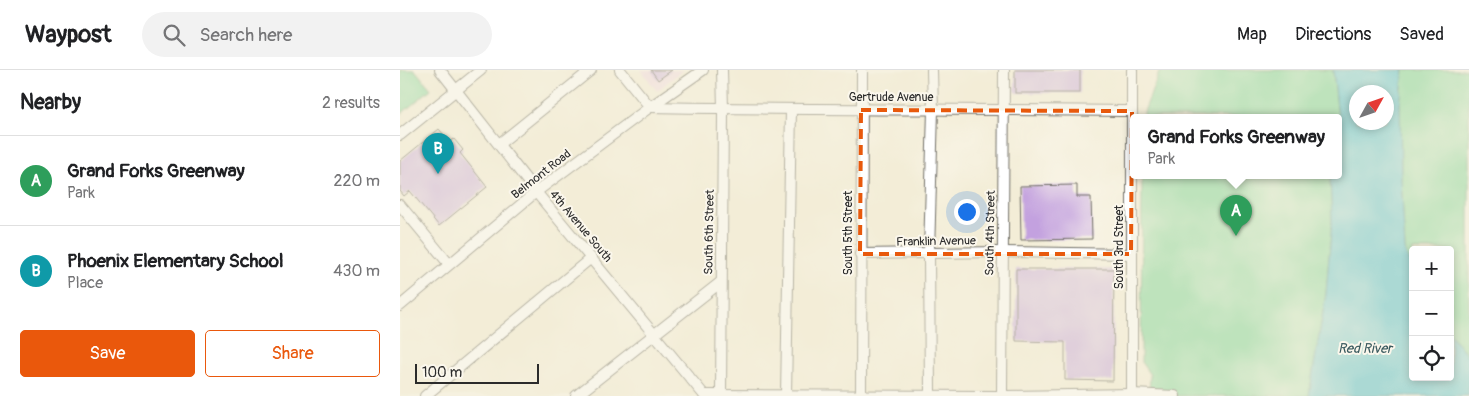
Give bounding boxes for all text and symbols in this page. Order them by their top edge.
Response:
search box [142,12,492,57]
text: Waypost [25,20,112,49]
icon: search [160,21,188,49]
text: Search here [200,23,292,47]
text: Map [1237,23,1267,46]
text: Directions [1295,23,1371,46]
text: Saved [1399,23,1444,46]
north arrow [1349,85,1394,130]
text: Nearby [20,89,81,116]
street label: Gertrude Avenue [849,90,933,105]
text: 2 results [322,93,380,113]
popup [1130,114,1342,179]
text: Grand Forks Greenway [1147,125,1325,149]
pin: B [422,133,454,174]
street label: Belmont Road [509,146,574,202]
text: Park [1147,149,1175,169]
text: Grand Forks Greenway [67,159,245,183]
text: A [31,171,41,191]
text: 220 m [334,171,380,191]
text: Park [67,183,95,203]
street label: 4th Avenue South [546,187,615,266]
street label: South 6th Street [701,189,718,275]
street label: South 4th Street [982,190,999,276]
street label: South 5th Street [841,191,856,275]
pin: A [1220,195,1252,236]
your location [954,199,980,225]
street label: South 3rd Street [1112,205,1127,289]
street label: Franklin Avenue [896,233,976,250]
map controls [1409,246,1454,381]
button: + [1409,246,1454,291]
text: Phoenix Elementary School [67,249,283,273]
text: B [31,261,41,281]
text: 430 m [333,261,380,281]
text: Place [67,273,103,293]
button: − [1409,291,1454,336]
button: Save [20,330,195,377]
button: Share [205,330,380,377]
button: locate [1409,336,1454,381]
water label: Red River [1338,340,1394,357]
scale bar [415,361,539,384]
text: 100 m [422,364,462,381]

